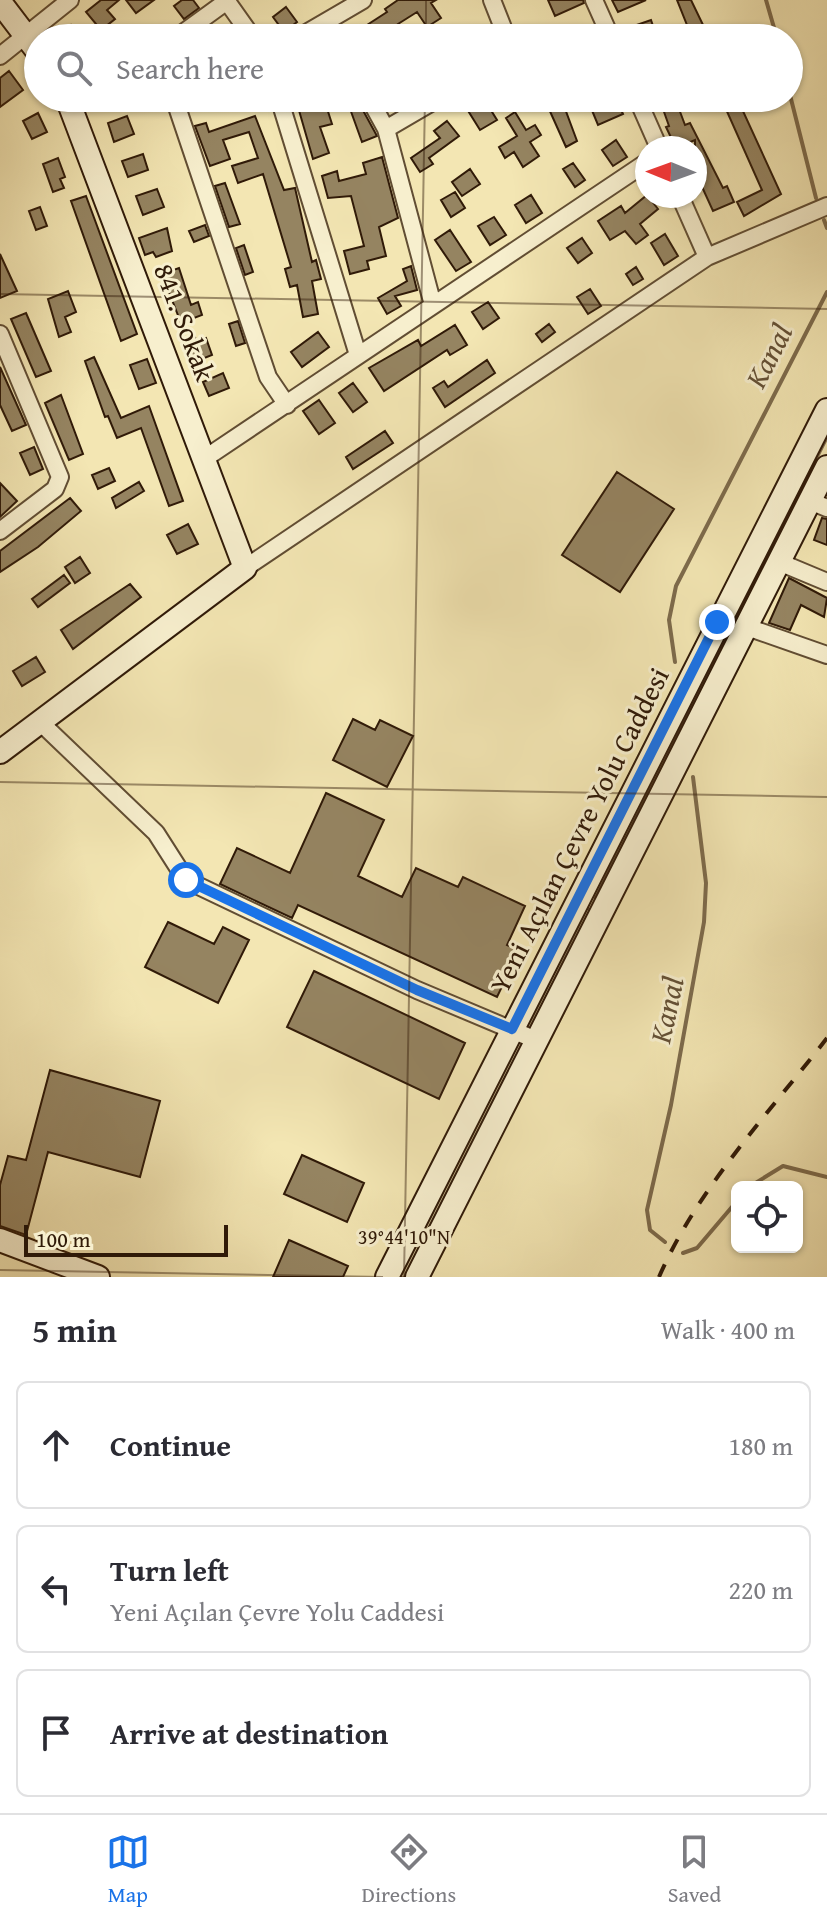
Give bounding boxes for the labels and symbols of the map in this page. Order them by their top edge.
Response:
north arrow [635,136,707,208]
street label: 841. Sokak [144,257,227,387]
water label: Kanal [733,316,803,396]
route end [699,604,735,640]
street label: Yeni Açılan Çevre Yolu Caddesi [479,660,679,1000]
route start [168,862,204,898]
water label: Kanal [637,973,694,1048]
scale bar [24,1221,228,1257]
text: 39°44'10"N [358,1222,450,1251]

